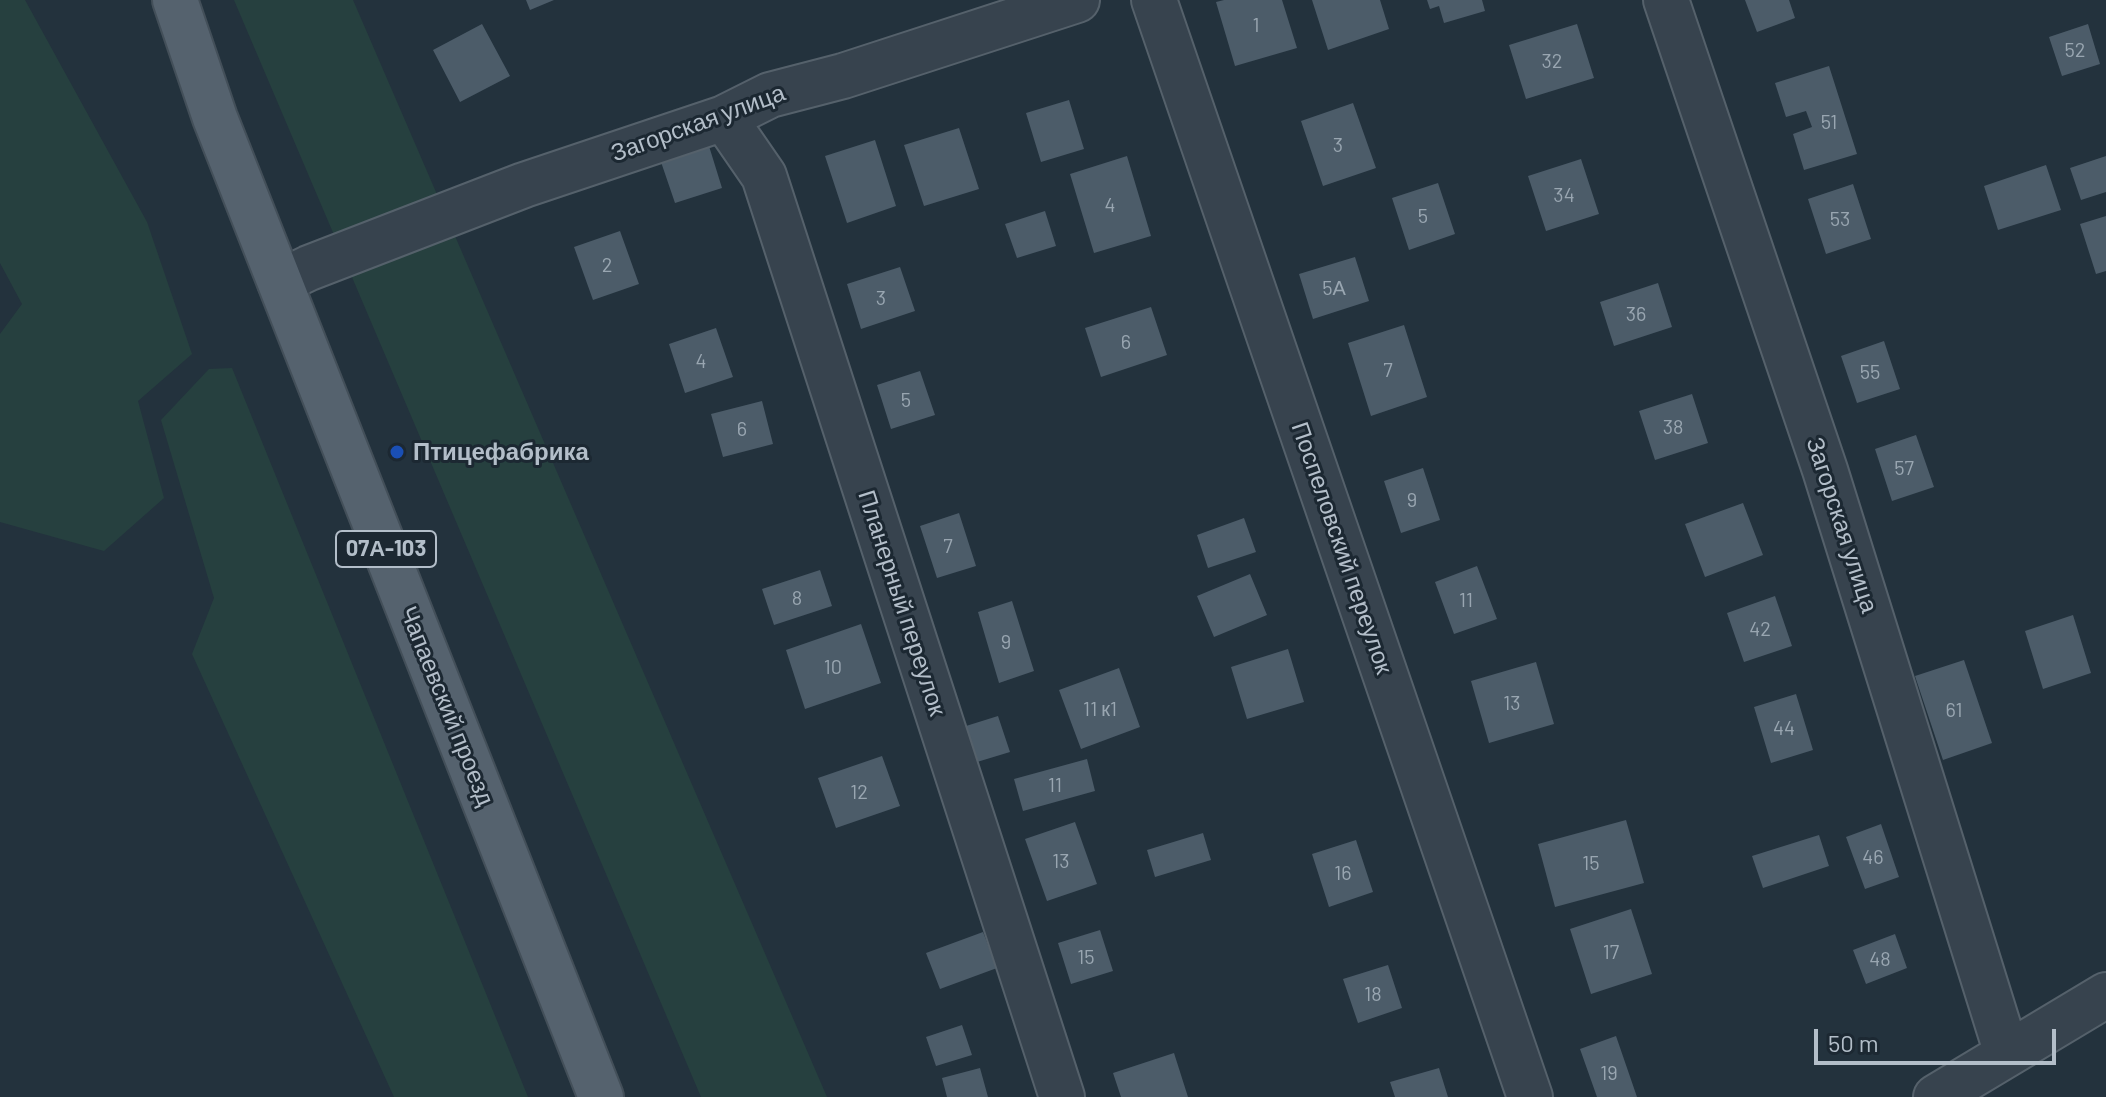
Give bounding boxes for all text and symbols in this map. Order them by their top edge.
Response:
house number: 1 [1253,13,1259,37]
house number: 52 [2065,38,2085,62]
house number: 32 [1541,49,1563,73]
street label: Загорская улица [607,78,789,168]
house number: 51 [1821,110,1837,134]
house number: 3 [1333,133,1343,157]
house number: 34 [1553,183,1575,207]
house number: 4 [1104,193,1116,217]
house number: 5 [1418,204,1428,228]
house number: 53 [1830,207,1850,231]
house number: 2 [602,253,612,277]
house number: 5А [1322,276,1346,300]
house number: 3 [876,286,886,310]
house number: 36 [1626,302,1646,326]
house number: 6 [1121,330,1131,354]
house number: 4 [695,349,707,373]
house number: 7 [1383,358,1393,382]
house number: 55 [1860,360,1880,384]
house number: 5 [901,388,911,412]
house number: 38 [1663,415,1683,439]
house number: 6 [737,417,747,441]
street label: Поспеловский переулок [1285,418,1399,678]
street label: Загорская улица [1800,434,1884,616]
place label: Птицефабрика [413,438,589,466]
marker: Птицефабрика [388,443,406,461]
house number: 57 [1894,456,1914,480]
street label: Планерный переулок [852,487,952,719]
house number: 9 [1407,488,1417,512]
road number: 07А-103 [336,531,436,567]
house number: 7 [943,534,953,558]
house number: 8 [792,586,802,610]
house number: 11 [1459,588,1473,612]
street label: Чапаевский проезд [394,602,500,810]
house number: 42 [1749,617,1771,641]
house number: 9 [1001,630,1011,654]
house number: 10 [824,655,842,679]
house number: 13 [1503,691,1521,715]
house number: 11 к1 [1083,697,1117,721]
house number: 61 [1946,698,1962,722]
house number: 44 [1773,716,1795,740]
house number: 11 [1048,773,1062,797]
house number: 12 [850,780,868,804]
house number: 46 [1862,845,1884,869]
house number: 13 [1052,849,1070,873]
house number: 15 [1582,851,1600,875]
house number: 16 [1334,861,1352,885]
house number: 17 [1603,940,1619,964]
house number: 15 [1077,945,1095,969]
house number: 48 [1869,947,1891,971]
house number: 18 [1364,982,1382,1006]
scale bar [1818,1013,2060,1063]
text: 50 m [1828,1028,1879,1057]
house number: 19 [1600,1061,1618,1085]

